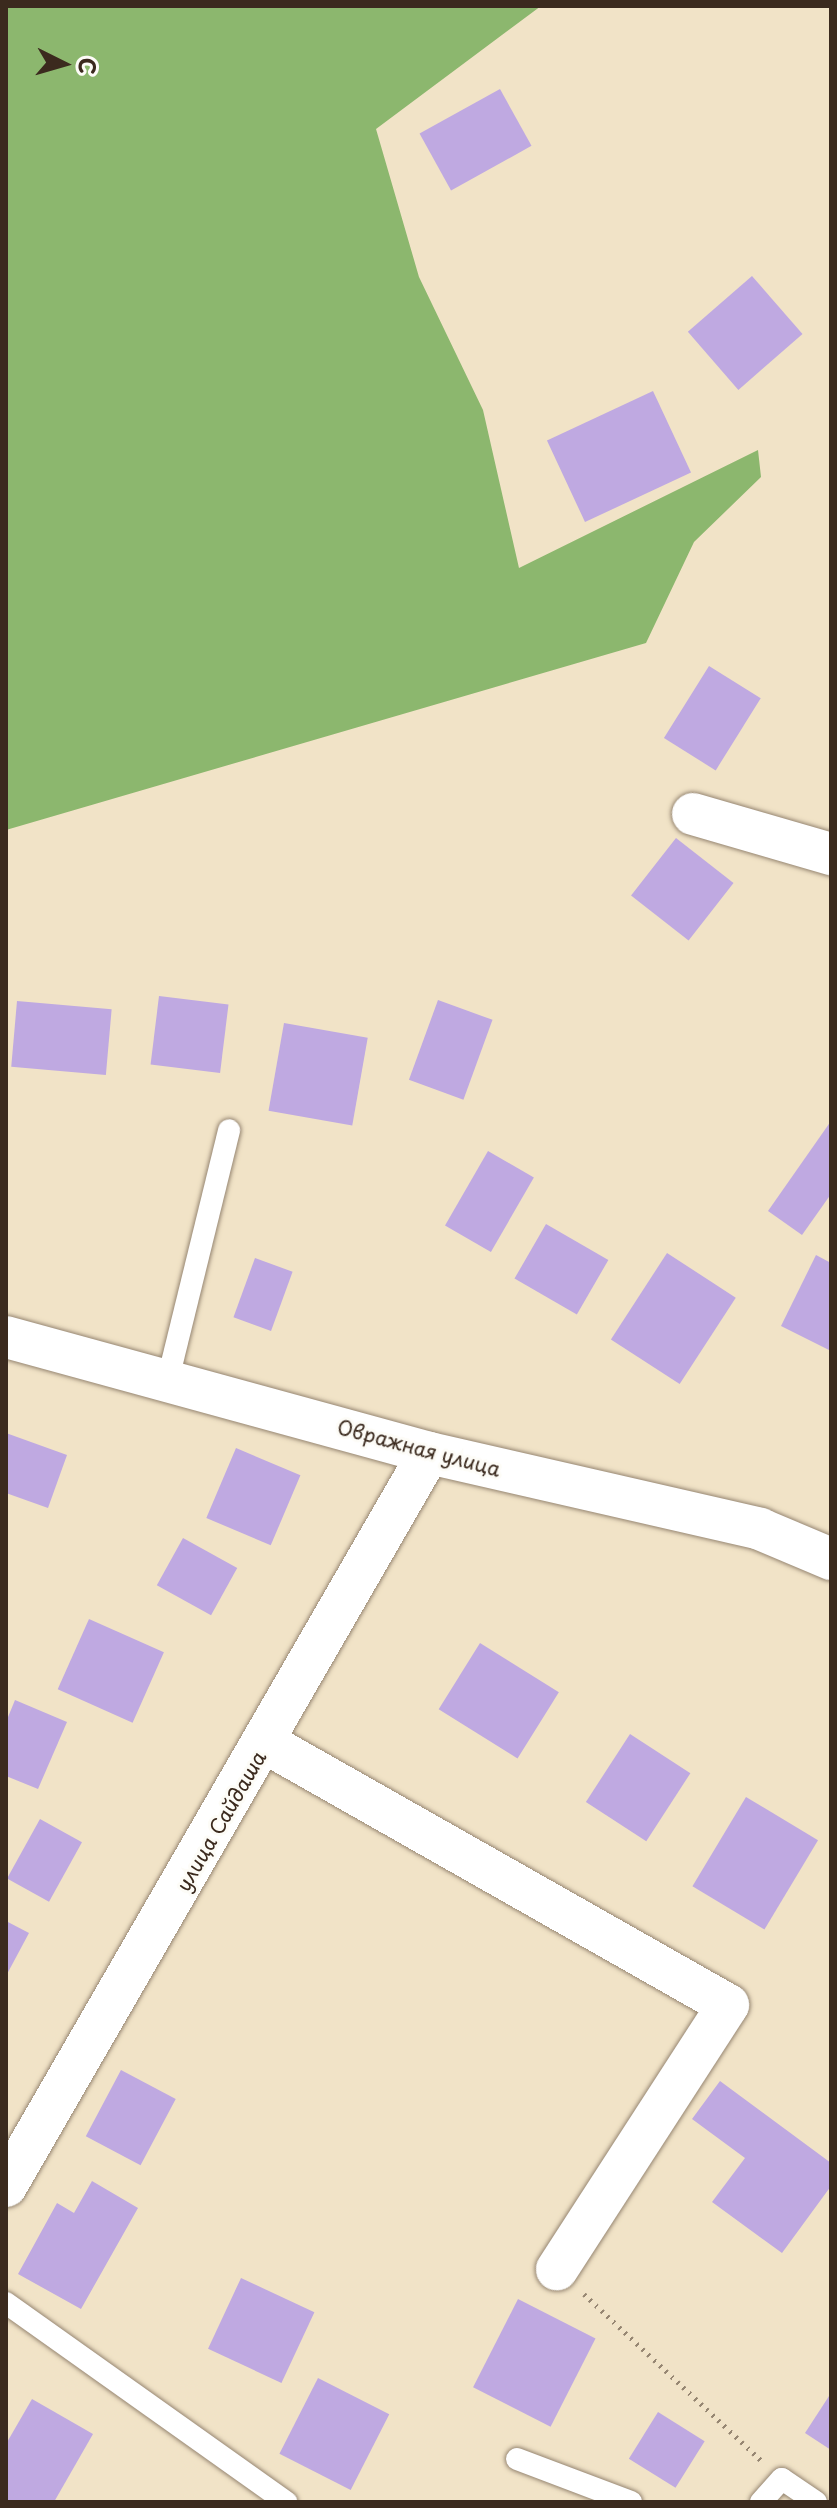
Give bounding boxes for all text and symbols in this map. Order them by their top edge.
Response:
north arrow [24,24,104,104]
text: С [71,56,106,76]
street label: Овражная улица [334,1414,504,1482]
street label: улица Сайдаша [171,1746,271,1896]

